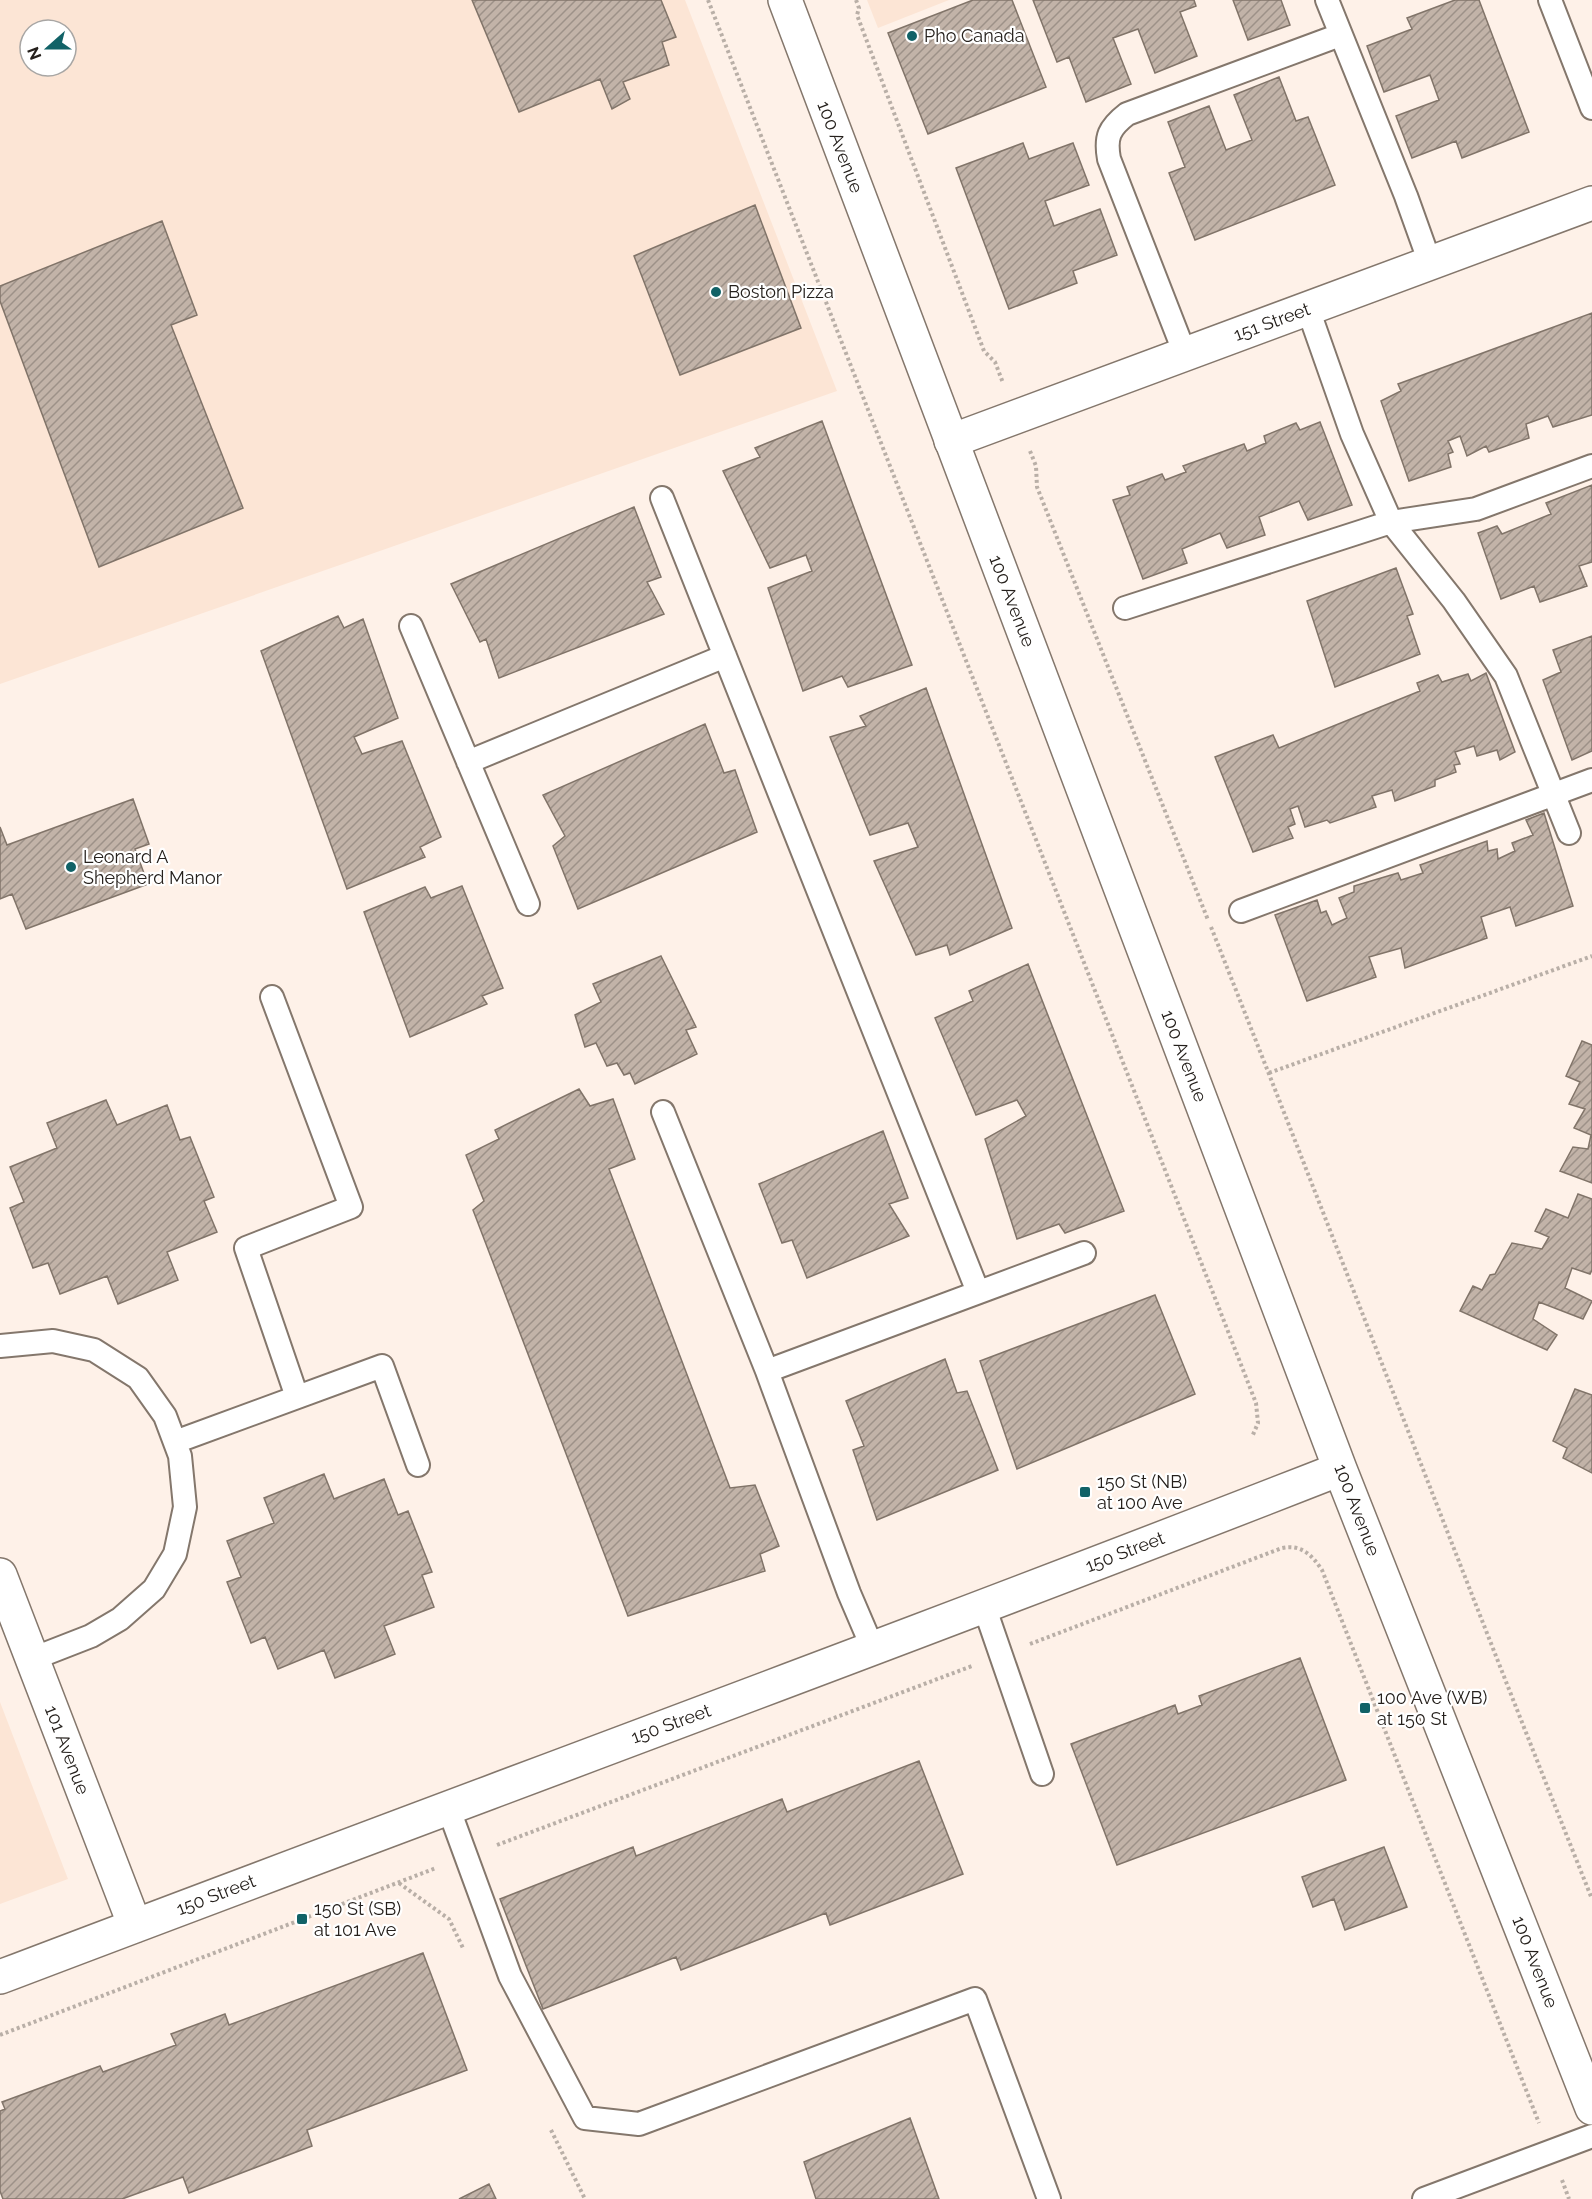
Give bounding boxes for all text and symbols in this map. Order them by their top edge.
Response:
north arrow [18,18,78,78]
place label: Pho Canada [924,25,1024,46]
marker: Pho Canada [905,29,919,43]
text: N [23,44,46,62]
street label: 100 Avenue [813,98,868,196]
place label: Boston Pizza [728,281,834,302]
marker: Boston Pizza [709,285,723,299]
street label: 151 Street [1231,298,1313,345]
street label: 100 Avenue [985,552,1040,650]
place label: Leonard A Shepherd Manor [83,846,223,888]
marker: Leonard A Shepherd Manor [64,860,78,874]
street label: 100 Avenue [1157,1007,1212,1105]
street label: 100 Avenue [1330,1461,1385,1559]
place label: 150 St (NB) at 100 Ave [1097,1471,1187,1513]
marker: 150 St (NB) at 100 Ave [1078,1485,1092,1499]
street label: 150 Street [1082,1527,1167,1576]
place label: 100 Ave (WB) at 150 St [1377,1687,1487,1729]
street label: 150 Street [628,1699,713,1748]
marker: 100 Ave (WB) at 150 St [1358,1701,1372,1715]
street label: 101 Avenue [41,1702,94,1798]
street label: 150 Street [173,1870,258,1919]
place label: 150 St (SB) at 101 Ave [314,1898,401,1940]
marker: 150 St (SB) at 101 Ave [295,1912,309,1926]
street label: 100 Avenue [1508,1913,1563,2011]

